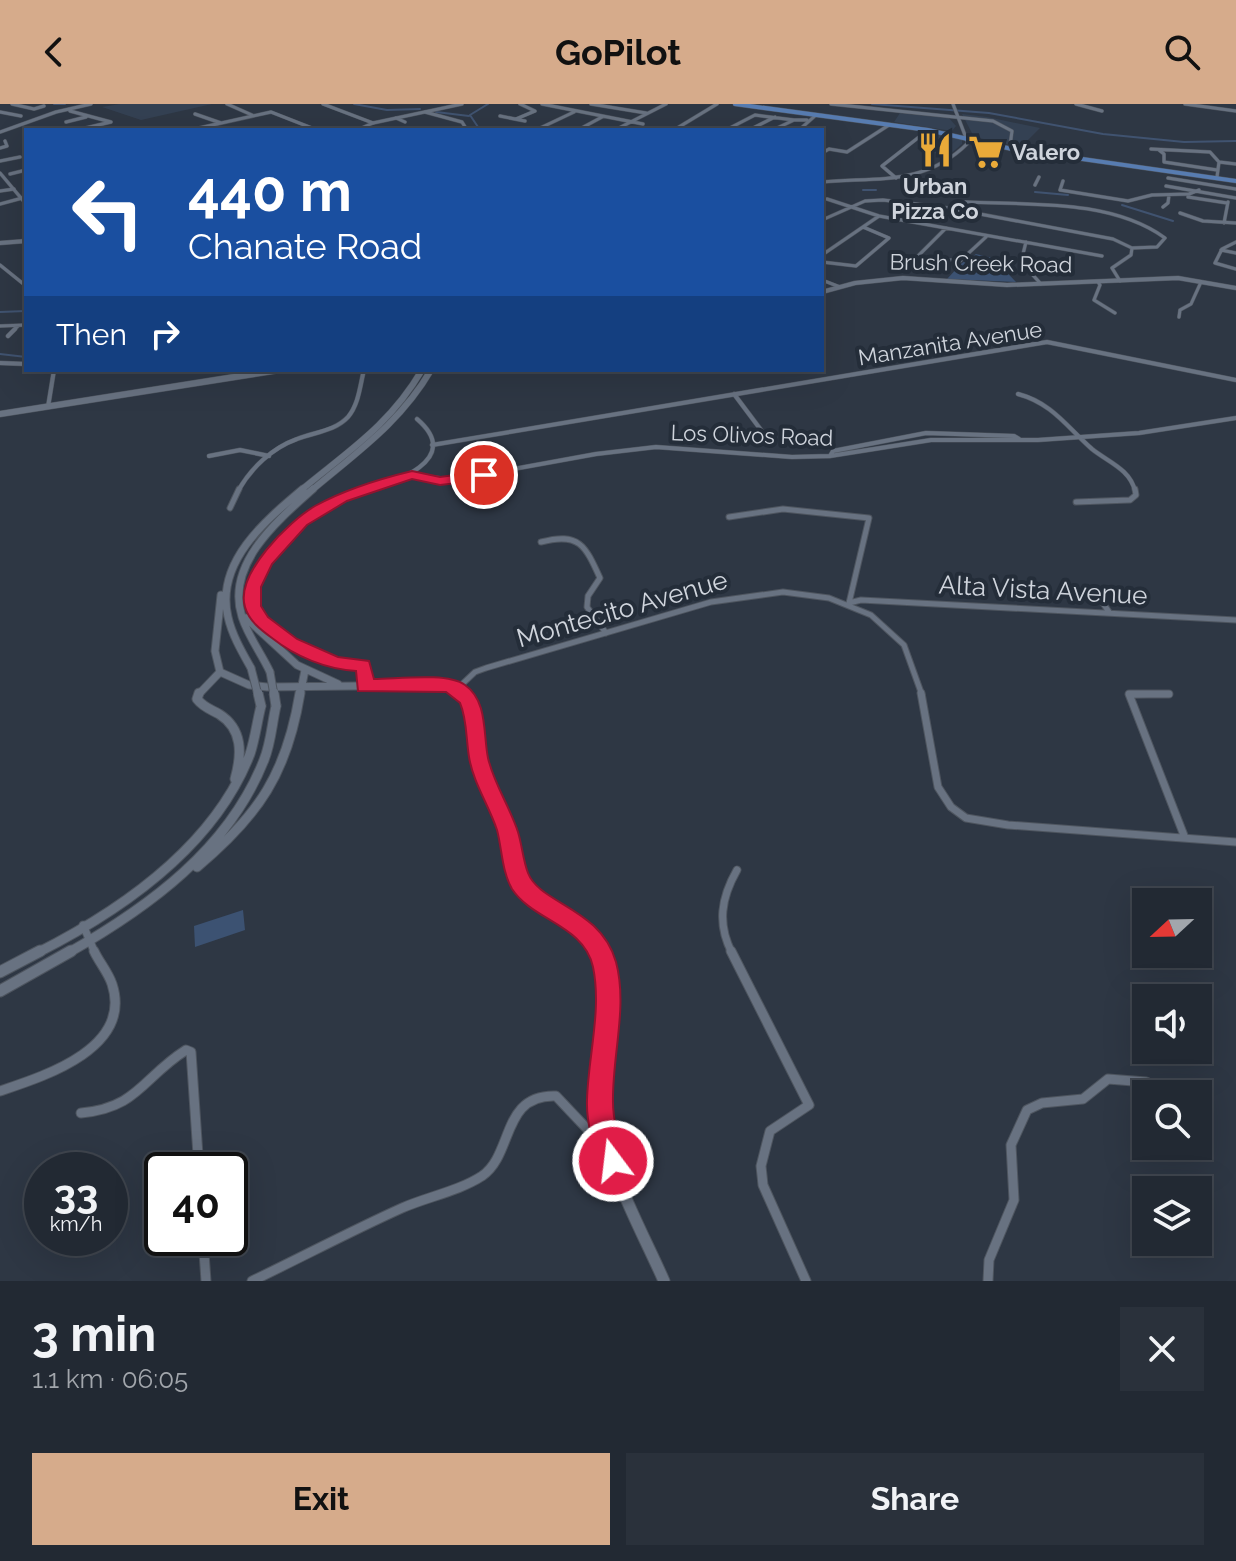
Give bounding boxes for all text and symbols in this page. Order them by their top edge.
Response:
icon: back [32,30,76,74]
icon: search [1160,30,1204,74]
text: GoPilot [555,31,681,73]
restaurant icon: Urban Pizza Co [916,131,954,169]
supermarket icon: Valero [967,133,1005,171]
place label: Valero [1012,139,1080,165]
text: 440 m [188,158,352,224]
icon: left [56,160,160,264]
place label: Urban Pizza Co [891,173,979,224]
text: Chanate Road [188,225,422,267]
street label: Brush Creek Road [889,248,1073,278]
icon: right [143,312,187,356]
street label: Manzanita Avenue [856,316,1044,370]
text: Then [56,317,127,352]
street label: Los Olivos Road [670,419,834,451]
pin [450,441,518,509]
icon: arrive [462,453,506,497]
street label: Montecito Avenue [513,565,731,653]
street label: Alta Vista Avenue [938,570,1148,610]
north arrow [1132,888,1212,968]
map controls [1132,888,1212,1256]
button: sound [1132,984,1212,1064]
button: search [1132,1080,1212,1160]
position arrow [571,1119,655,1203]
speed limit sign: 40 [144,1152,248,1256]
text: 33 [54,1170,98,1217]
button: layers [1132,1176,1212,1256]
text: km/h [50,1212,102,1236]
text: 3 min [32,1306,156,1362]
button: close [1120,1307,1204,1391]
text: 1.1 km · 06:05 [32,1364,188,1394]
button: Exit [32,1453,610,1545]
button: Share [626,1453,1204,1545]

